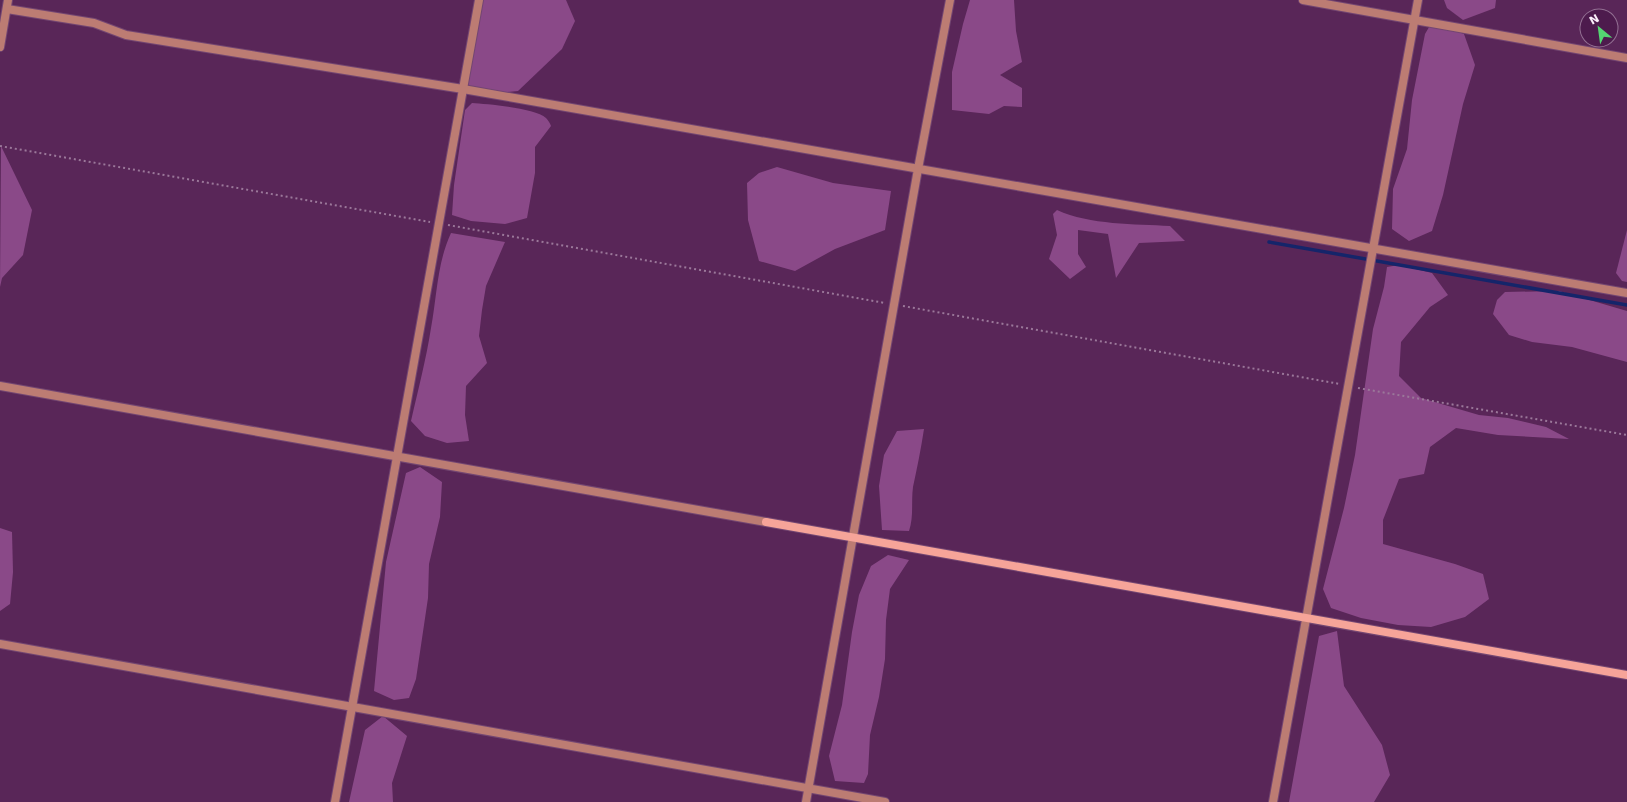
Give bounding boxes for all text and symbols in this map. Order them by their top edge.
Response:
north arrow [1579,8,1619,48]
text: N [1587,12,1602,28]

